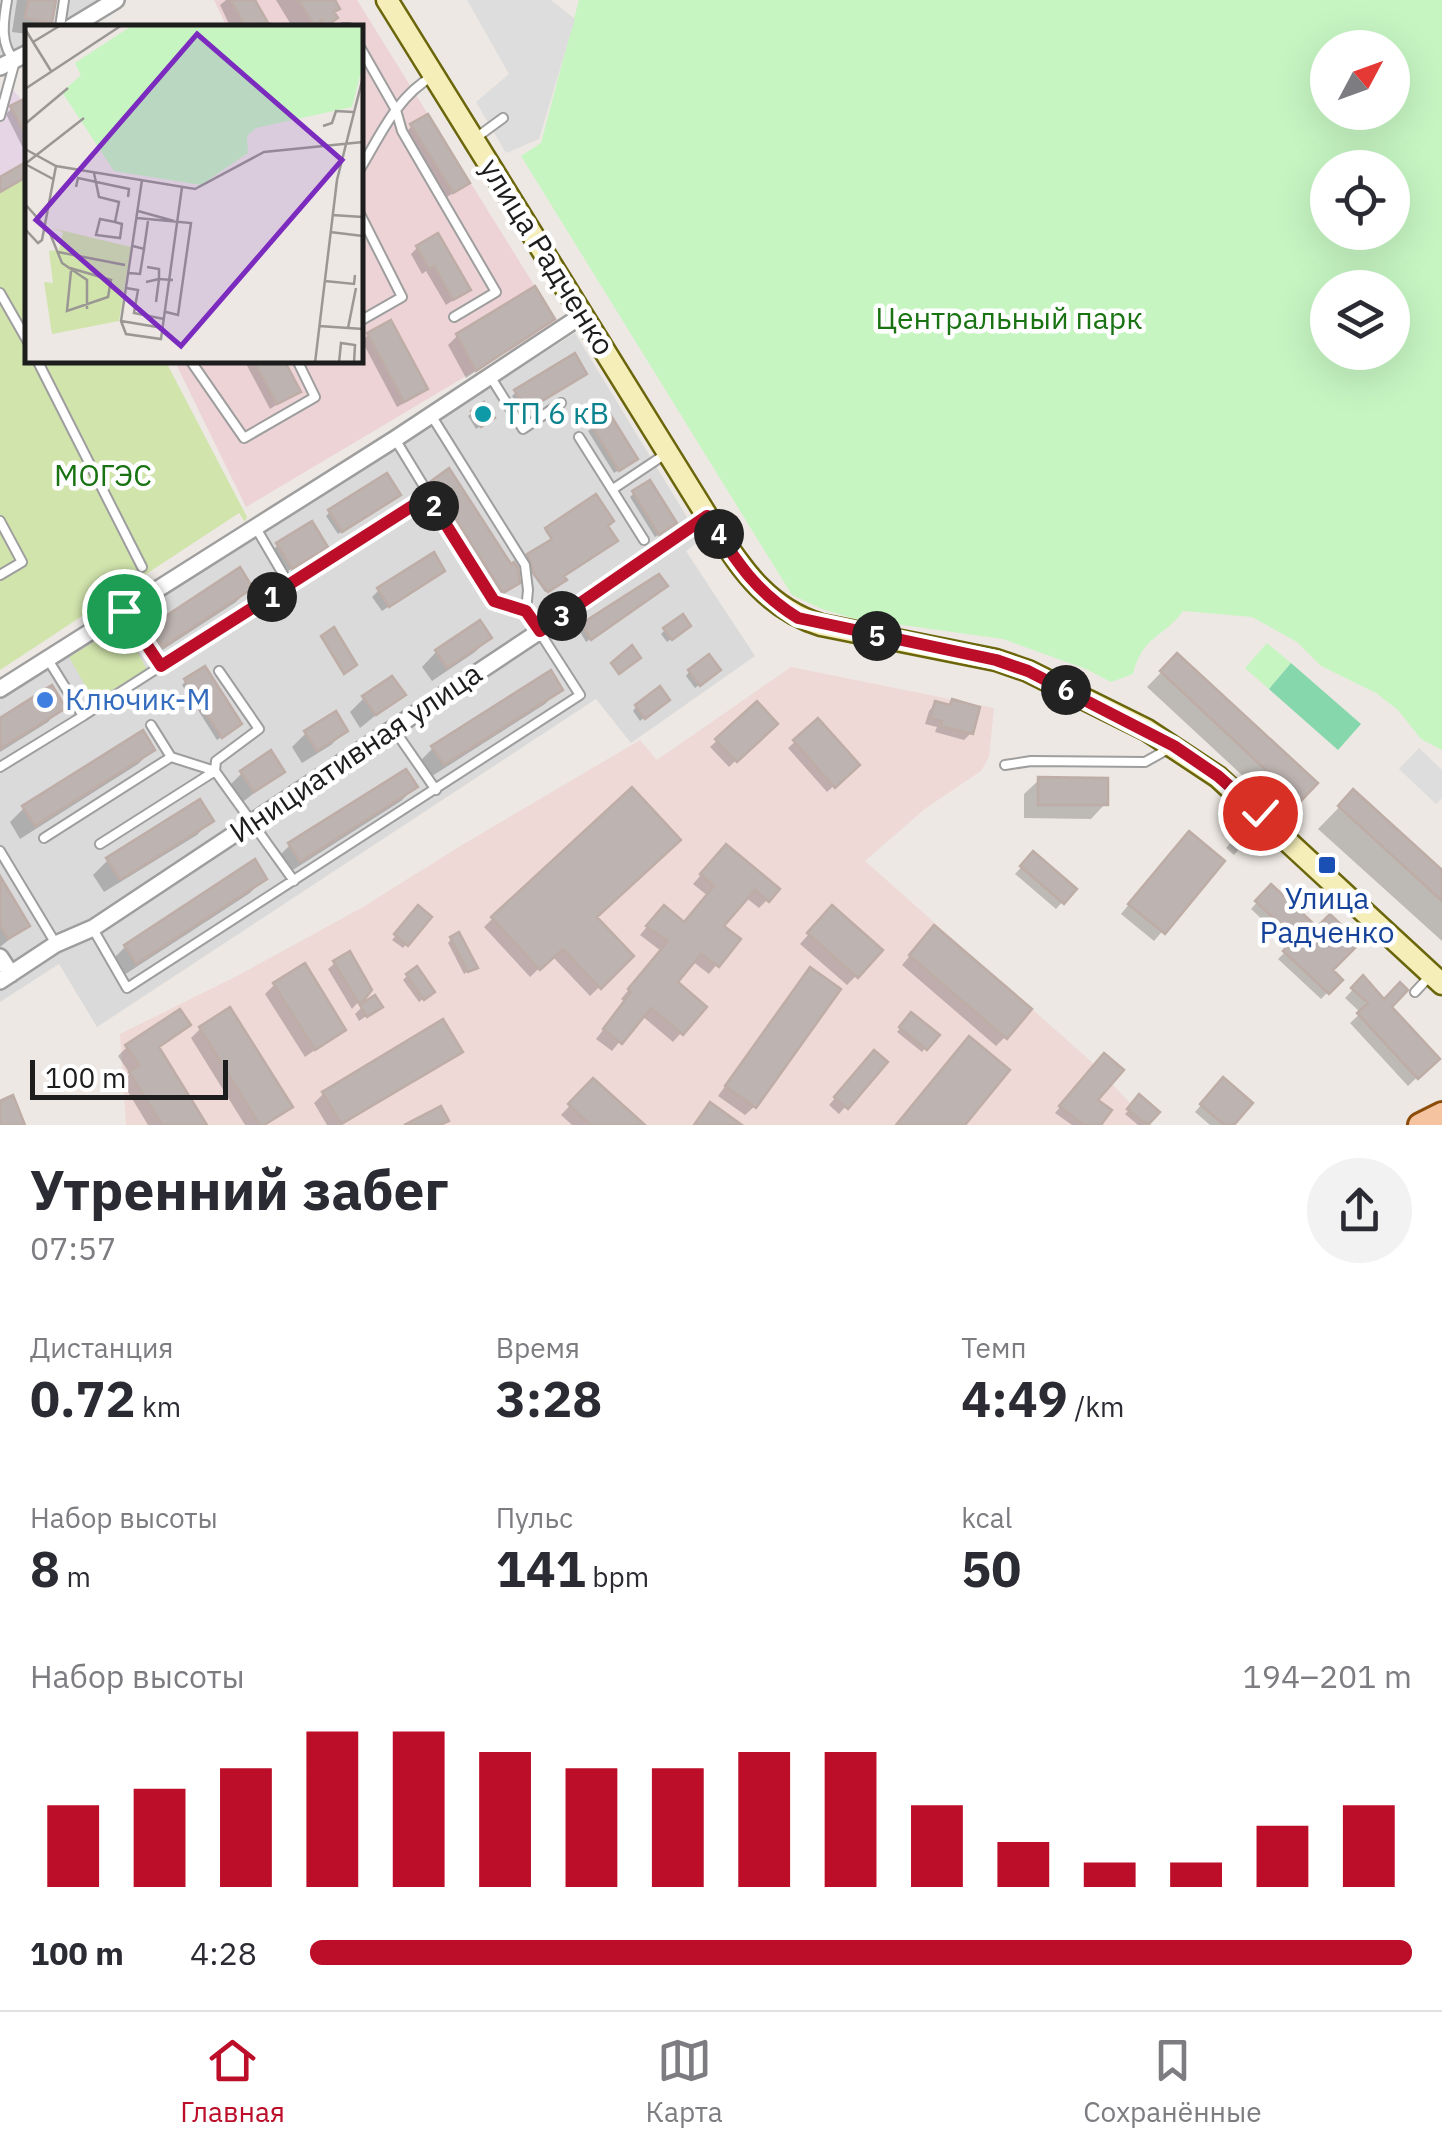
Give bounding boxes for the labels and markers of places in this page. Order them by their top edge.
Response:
place label: ТП 6 кВ [503,393,609,432]
marker: ТП 6 кВ [472,403,494,425]
pin: 2 [409,481,459,531]
pin: 4 [694,509,744,559]
pin [82,569,167,654]
pin: 1 [247,572,297,622]
pin: 3 [537,591,587,641]
pin: 5 [852,611,902,661]
pin: 6 [1041,665,1091,715]
place label: Ключик-М [65,679,211,718]
marker: Ключик-М [34,689,56,711]
pin [1218,771,1303,856]
marker: Улица Радченко [1316,854,1338,876]
place label: Улица Радченко [1260,878,1394,951]

